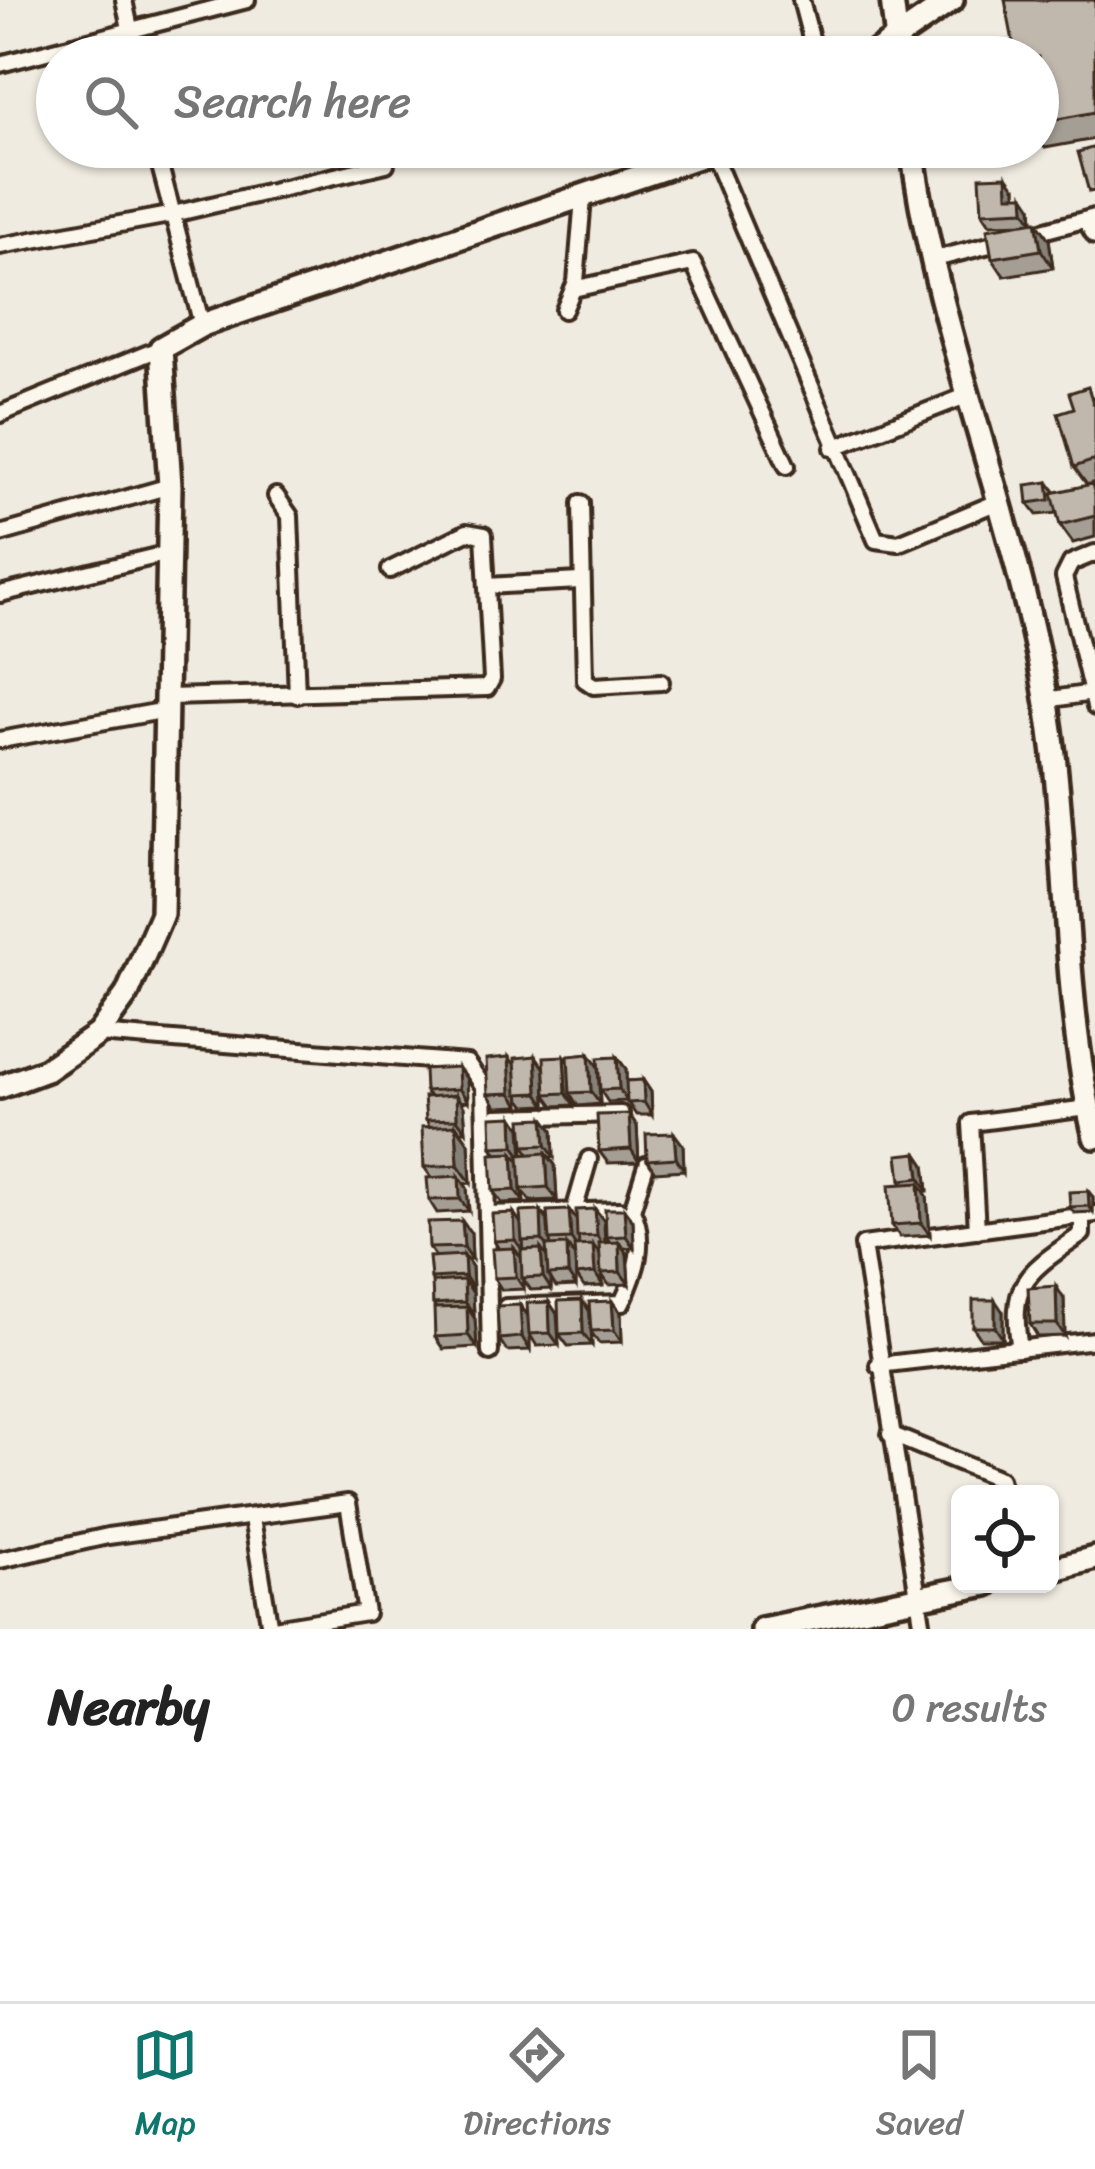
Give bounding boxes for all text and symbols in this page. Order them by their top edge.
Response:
search box [36,36,1059,168]
text: Search here [174,62,411,142]
icon: search [78,69,144,135]
map controls [951,1485,1059,1593]
button: locate [951,1485,1059,1593]
text: Nearby [48,1662,209,1752]
text: 0 results [891,1673,1047,1742]
tab: Map [132,2022,198,2152]
tab: Directions [463,2022,611,2152]
tab: Saved [876,2022,963,2152]

